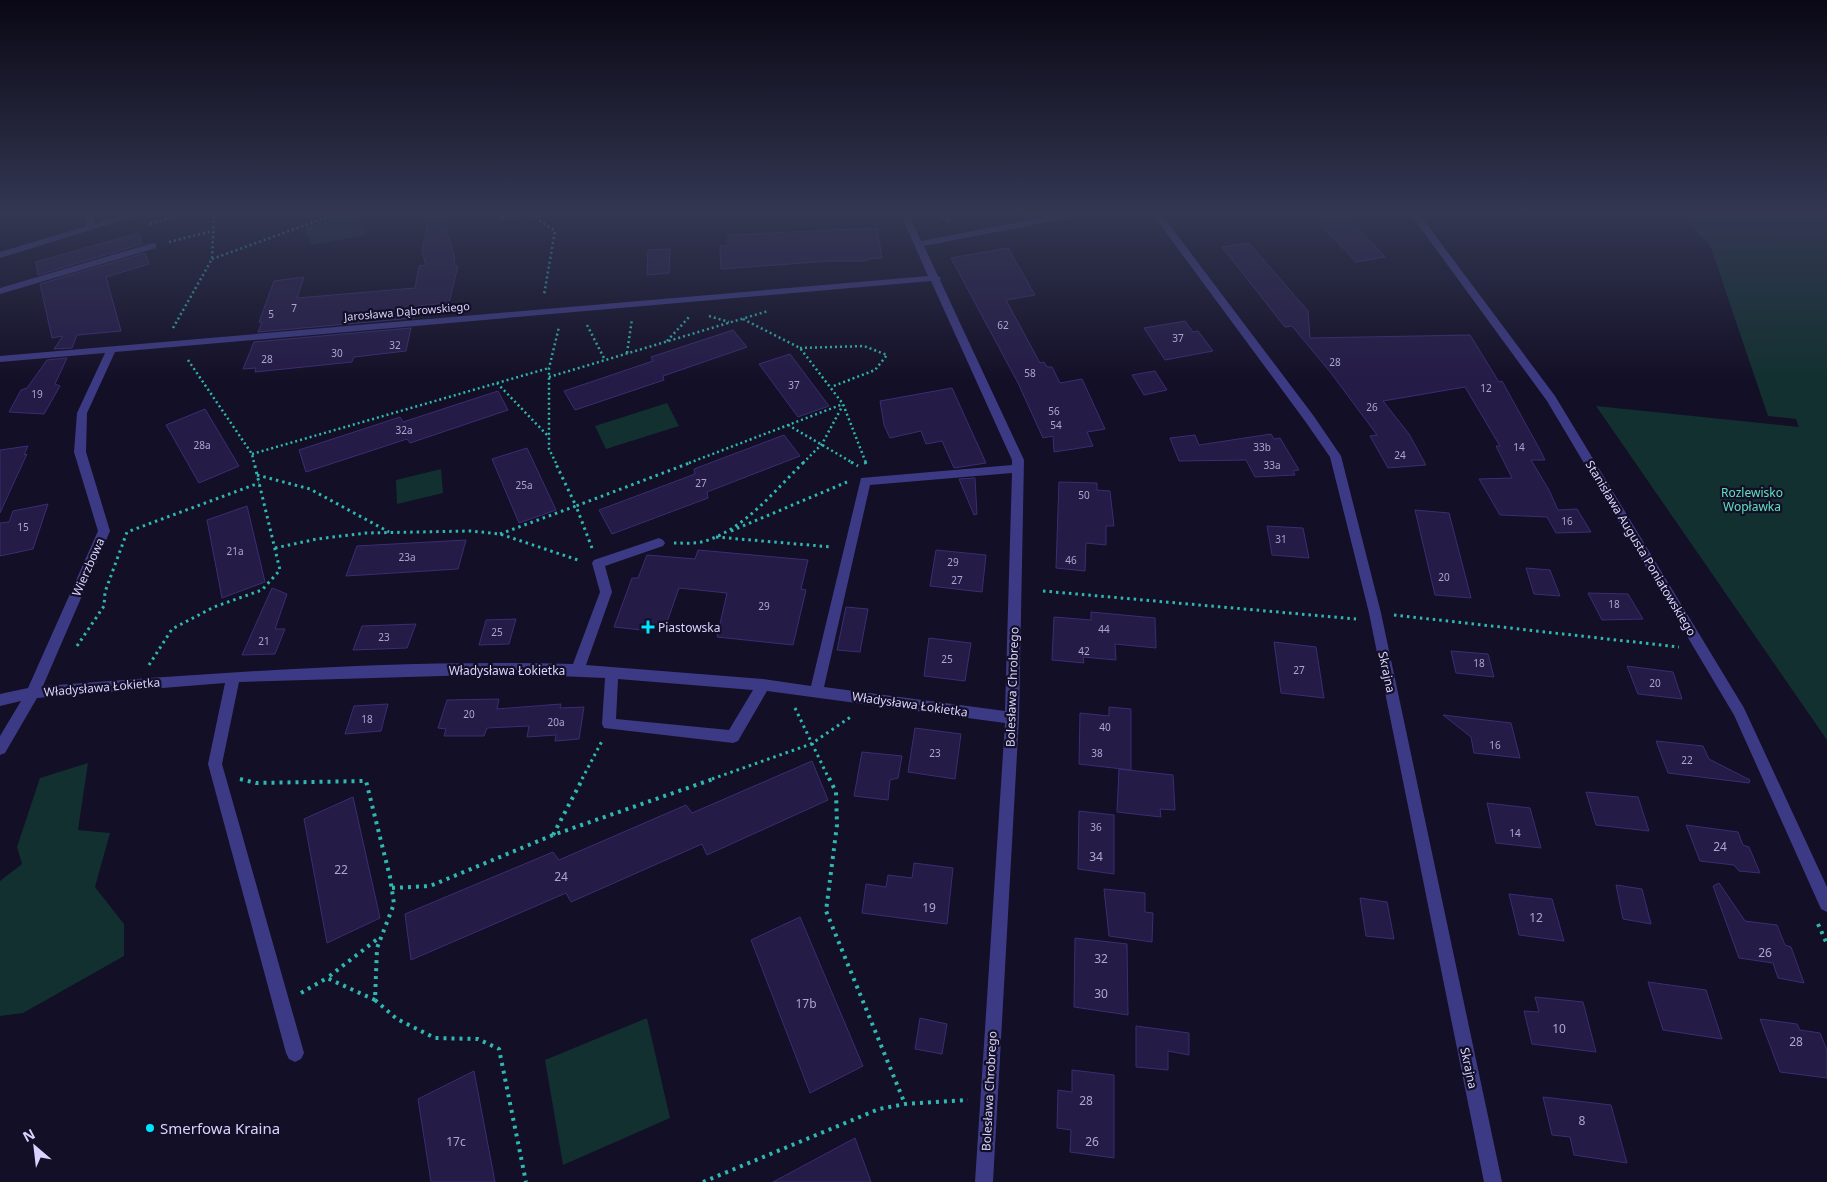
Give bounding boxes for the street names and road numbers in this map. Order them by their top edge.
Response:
street label: Jarosława Dąbrowskiego [343,298,471,324]
street label: Stanisława Augusta Poniatowskiego [1582,457,1700,639]
street label: Wierzbowa [68,535,108,599]
street label: Bolesława Chrobrego [1001,627,1023,747]
street label: Skrajna [1374,650,1400,694]
street label: Władysława Łokietka [449,662,565,679]
street label: Władysława Łokietka [43,673,161,701]
street label: Władysława Łokietka [851,687,969,721]
street label: Bolesława Chrobrego [977,1031,1001,1151]
street label: Skrajna [1456,1046,1482,1090]

